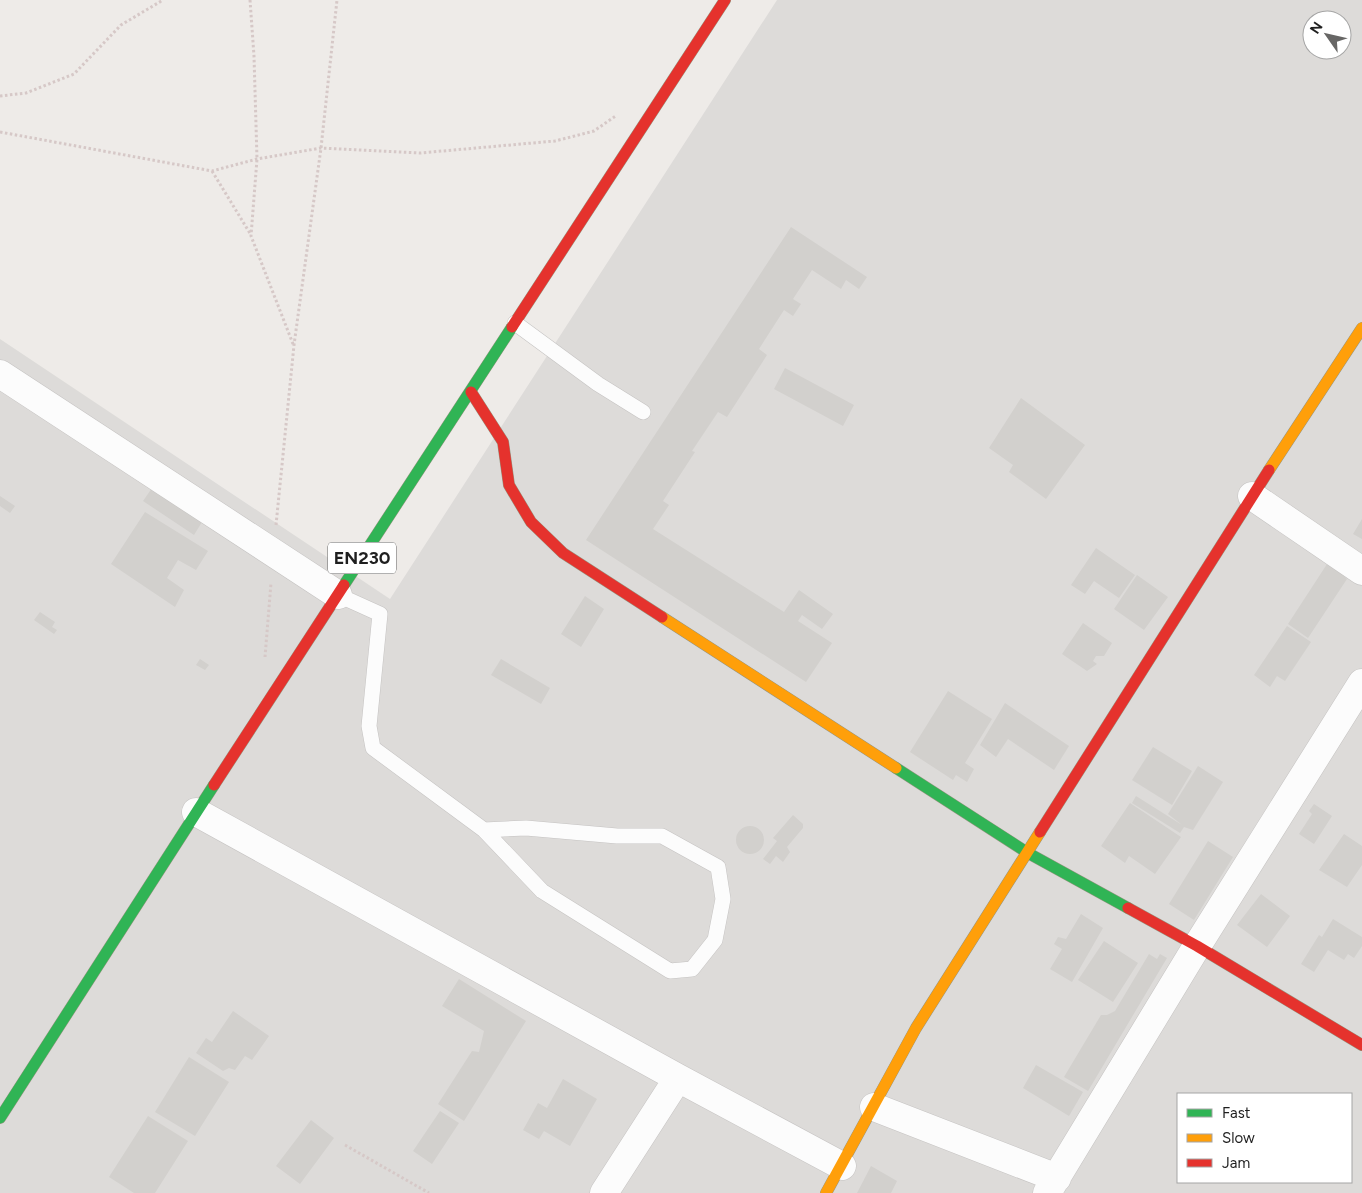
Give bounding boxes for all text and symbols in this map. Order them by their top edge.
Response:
north arrow [1302,10,1352,60]
text: N [1307,19,1327,37]
road number: EN230 [328,542,396,574]
legend [1177,1093,1352,1183]
text: Fast [1222,1104,1251,1122]
text: Slow [1222,1129,1255,1147]
text: Jam [1222,1154,1250,1172]

